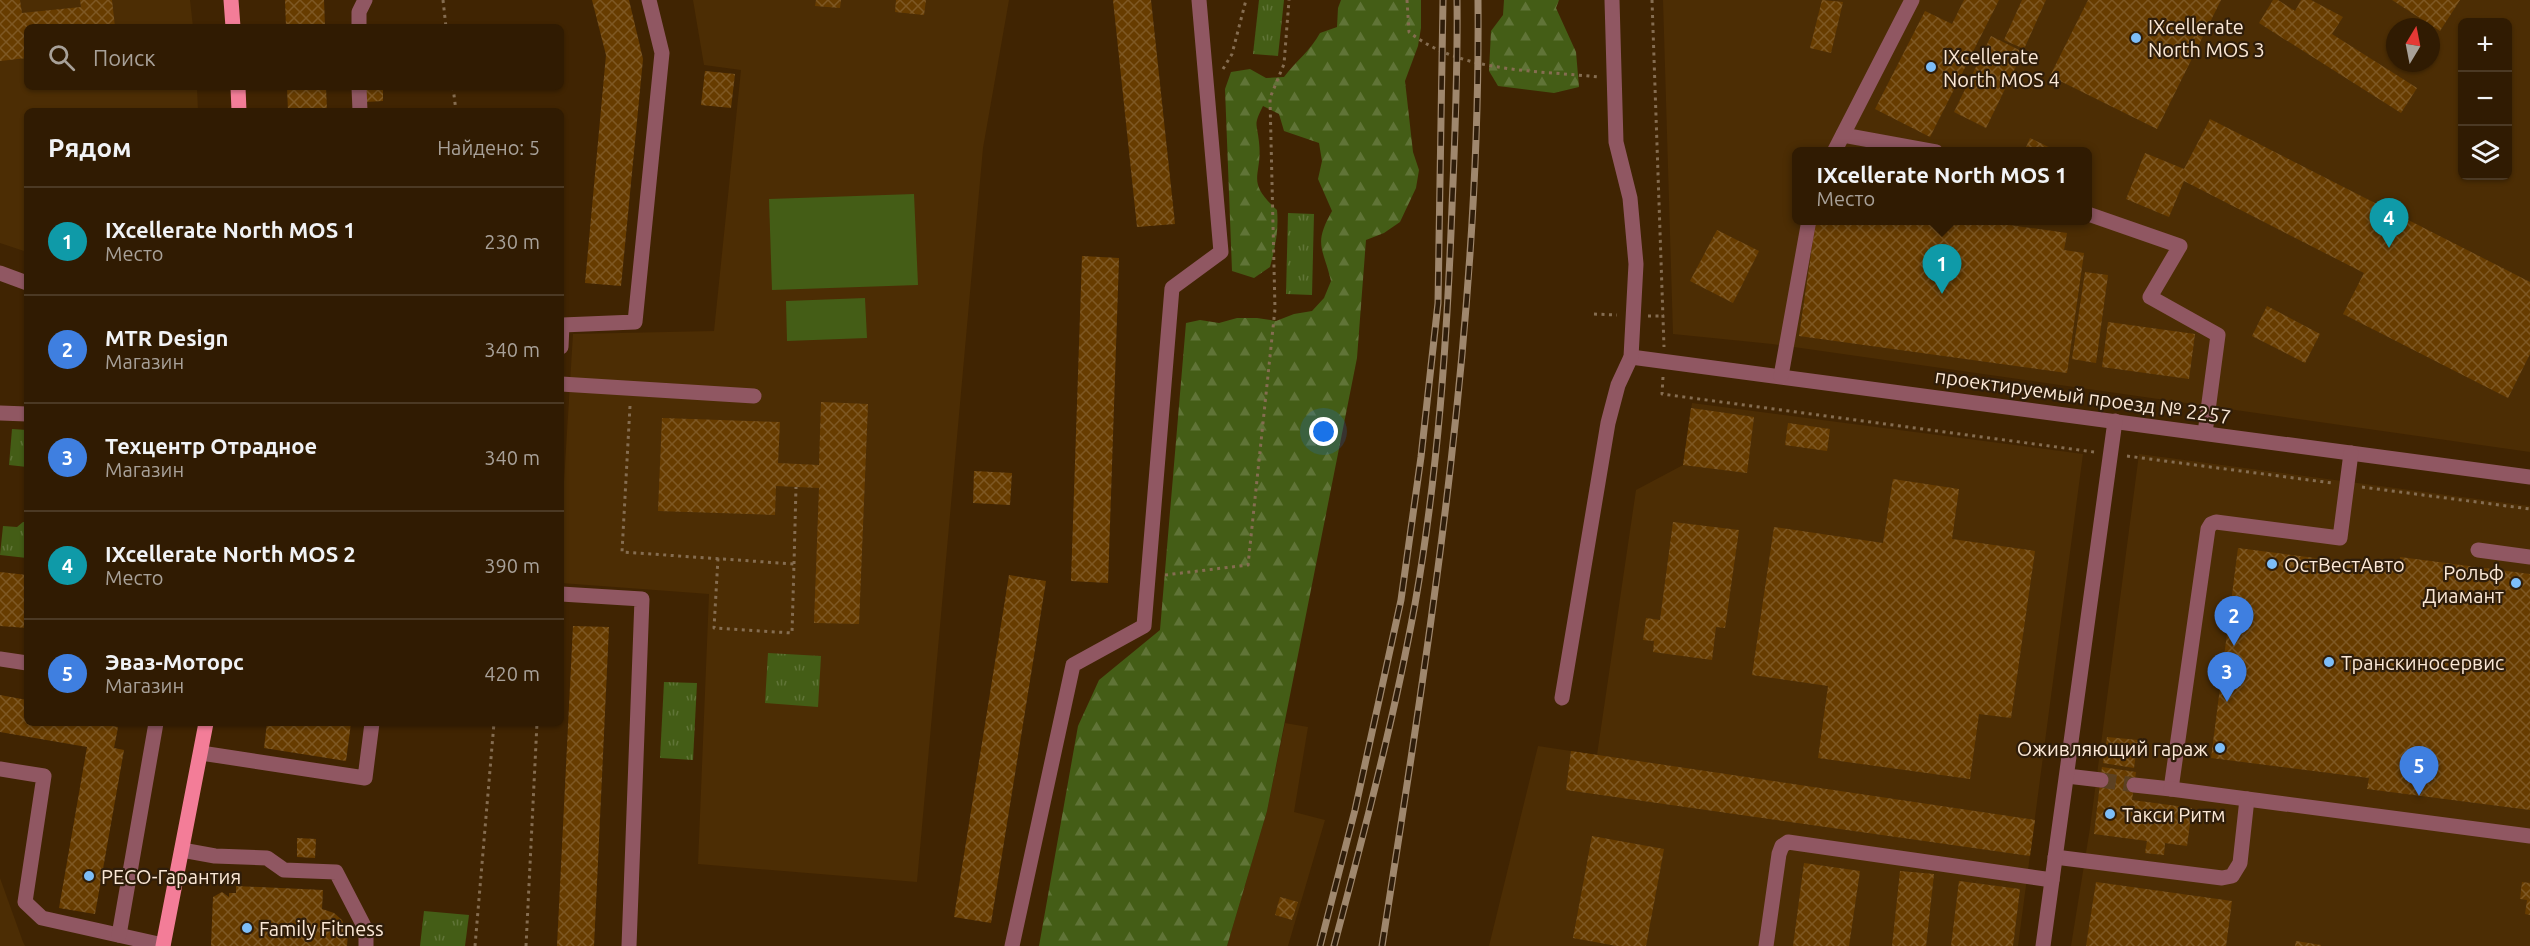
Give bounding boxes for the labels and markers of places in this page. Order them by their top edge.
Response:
place label: IXcellerate North MOS 3 [2148,15,2265,61]
marker: IXcellerate North MOS 3 [2129,31,2143,45]
place label: IXcellerate North MOS 4 [1943,45,2060,91]
marker: IXcellerate North MOS 4 [1924,60,1938,74]
pin: 4 [2370,198,2408,248]
pin: 1 [1922,244,1962,294]
place label: ОстВестАвто [2284,553,2405,576]
marker: ОстВестАвто [2265,557,2279,571]
place label: Рольф Диамант [2423,561,2504,607]
marker: Рольф Диамант [2509,576,2523,590]
pin: 2 [2214,596,2254,646]
place label: Транскиносервис [2341,651,2504,674]
pin: 3 [2208,652,2246,702]
marker: Транскиносервис [2322,655,2336,669]
place label: Оживляющий гараж [2017,737,2208,760]
marker: Оживляющий гараж [2213,741,2227,755]
pin: 5 [2400,746,2438,796]
place label: Такси Ритм [2122,803,2226,826]
marker: Такси Ритм [2103,807,2117,821]
place label: РЕСО-Гарантия [101,865,241,888]
marker: РЕСО-Гарантия [82,869,96,883]
place label: Family Fitness [259,917,384,940]
marker: Family Fitness [240,921,254,935]

